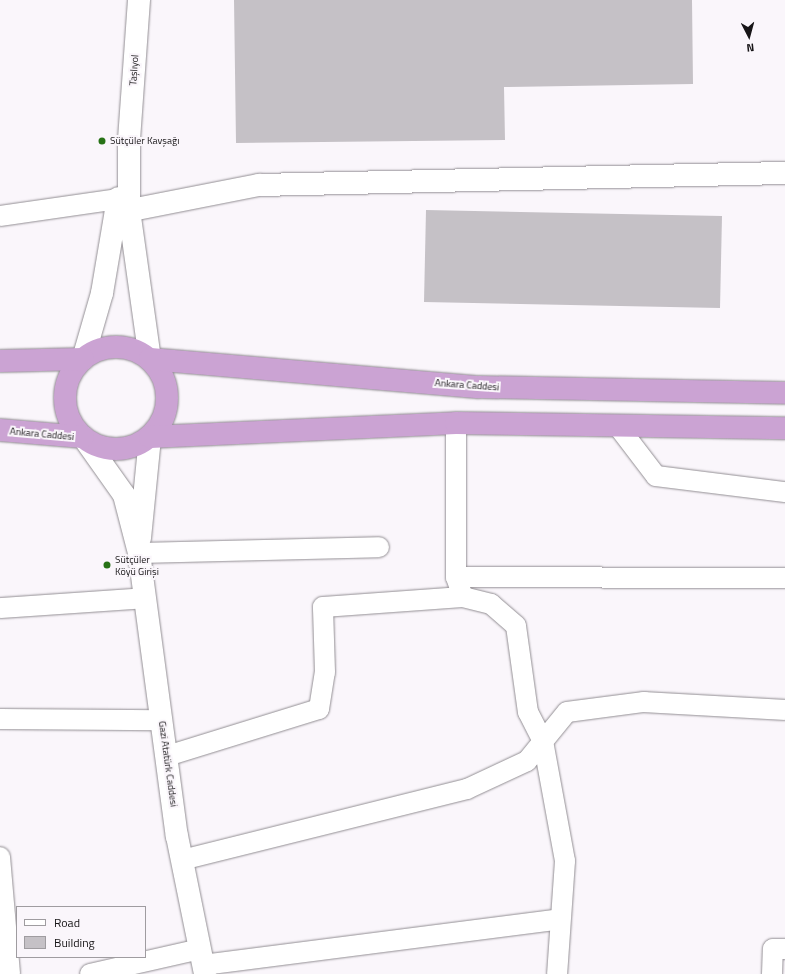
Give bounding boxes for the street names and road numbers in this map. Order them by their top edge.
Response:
street label: Taşlıyol [127,54,141,86]
street label: Ankara Caddesi [434,377,500,393]
street label: Ankara Caddesi [9,425,75,443]
street label: Gazi Atatürk Caddesi [156,720,180,808]

